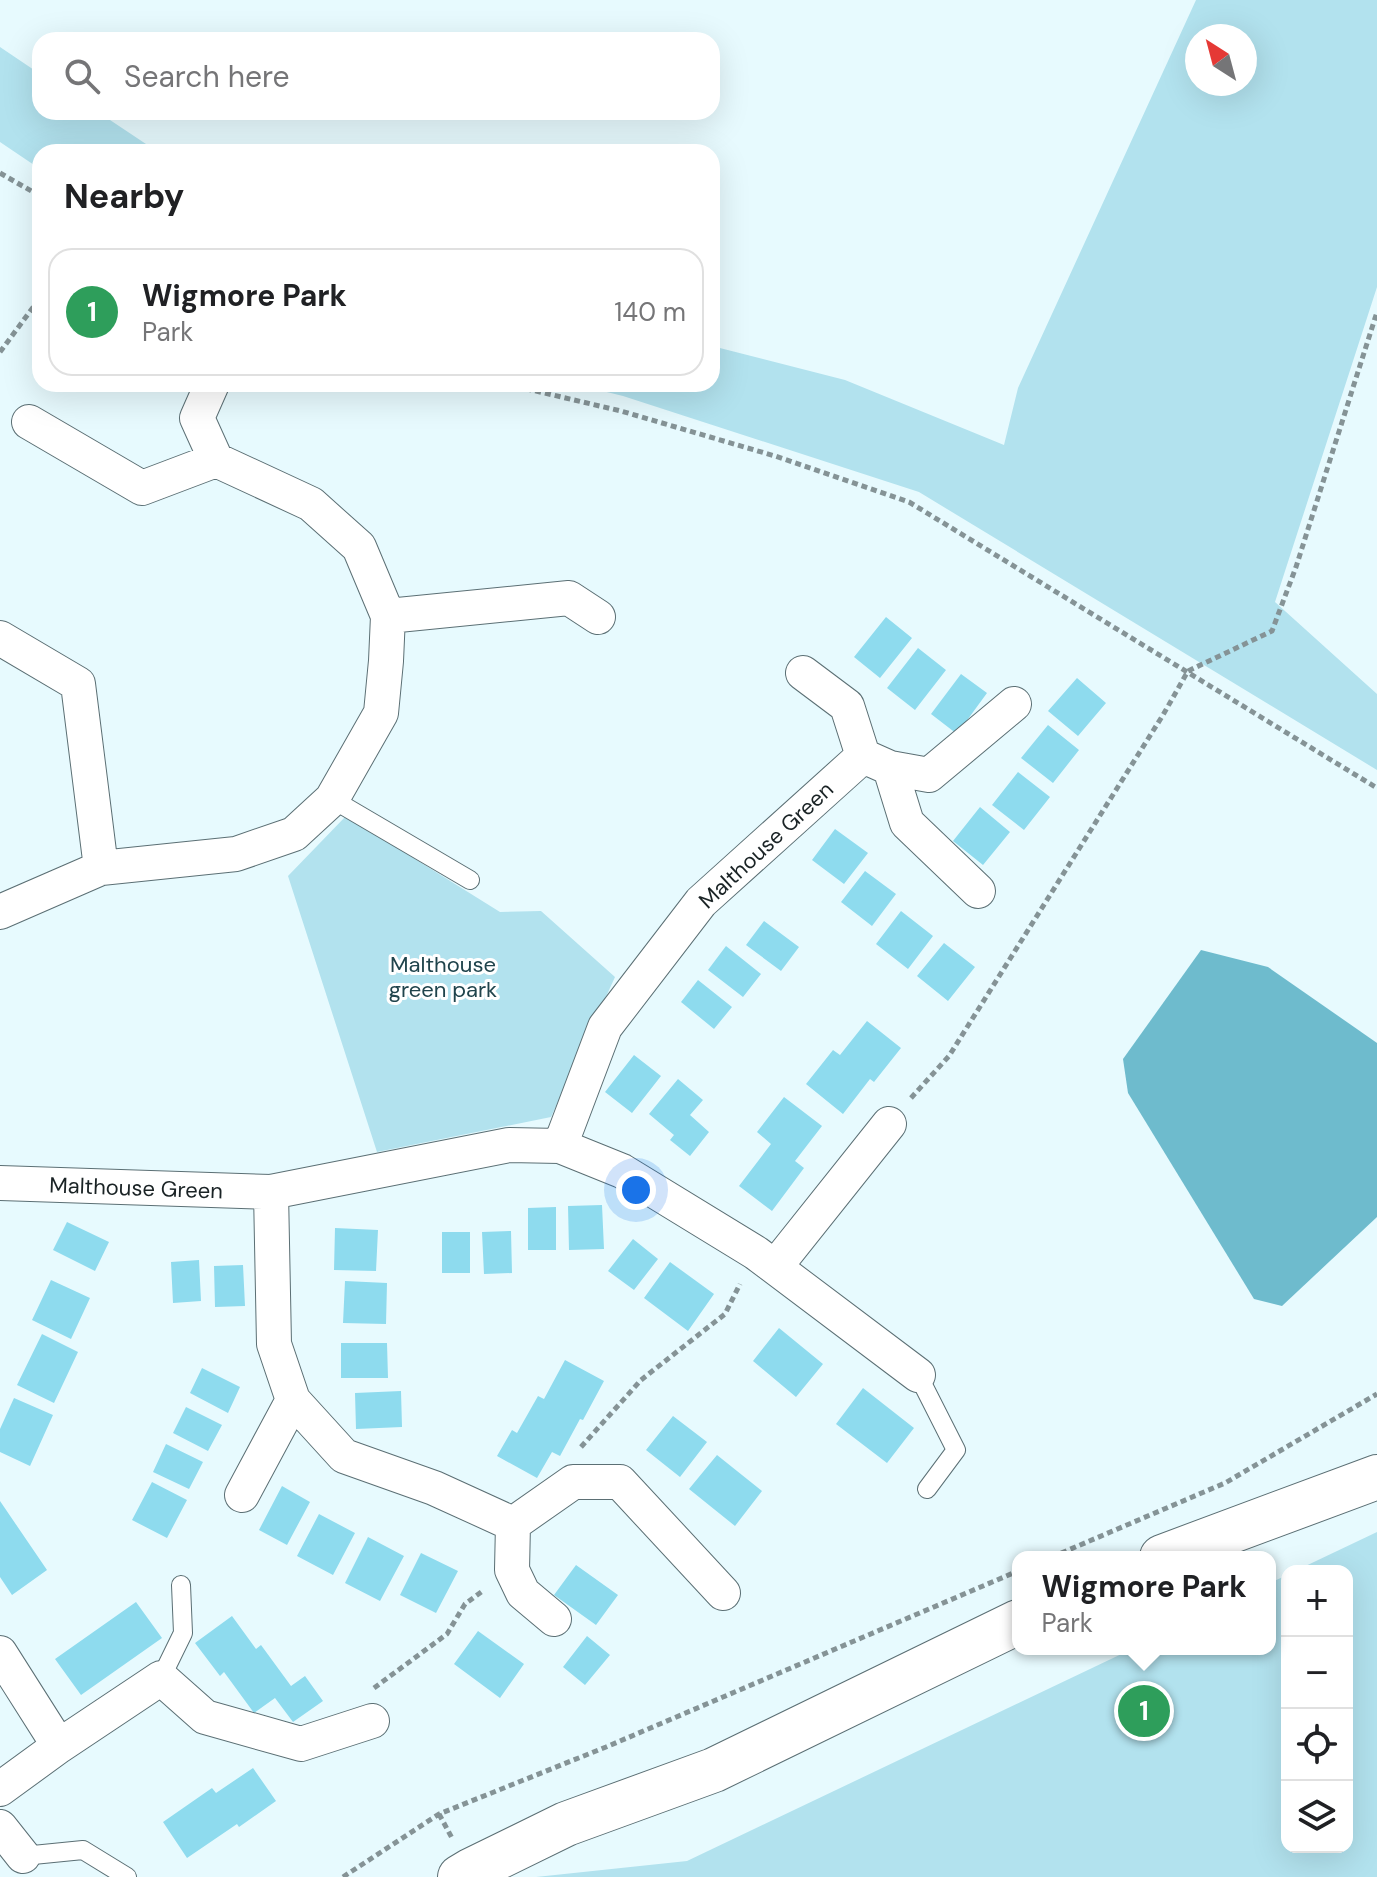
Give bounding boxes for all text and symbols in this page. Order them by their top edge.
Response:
north arrow [1185,24,1257,96]
search box [32,32,720,120]
icon: search [60,54,104,98]
text: Search here [124,57,290,96]
text: Nearby [64,174,184,219]
text: Wigmore Park [142,276,347,315]
text: 1 [87,295,97,329]
text: 140 m [614,295,686,329]
text: Park [142,315,193,349]
street label: Malthouse Green [693,775,839,915]
park label: Malthouse green park [389,950,497,1004]
street label: Malthouse Green [49,1170,223,1206]
your location [616,1170,656,1210]
popup [1012,1551,1276,1655]
map controls [1281,1565,1353,1853]
button: + [1281,1565,1353,1637]
text: Wigmore Park [1042,1567,1246,1606]
text: Park [1042,1606,1093,1640]
button: − [1281,1637,1353,1709]
pin: 1 [1118,1681,1170,1741]
button: locate [1281,1709,1353,1781]
button: layers [1281,1781,1353,1853]

